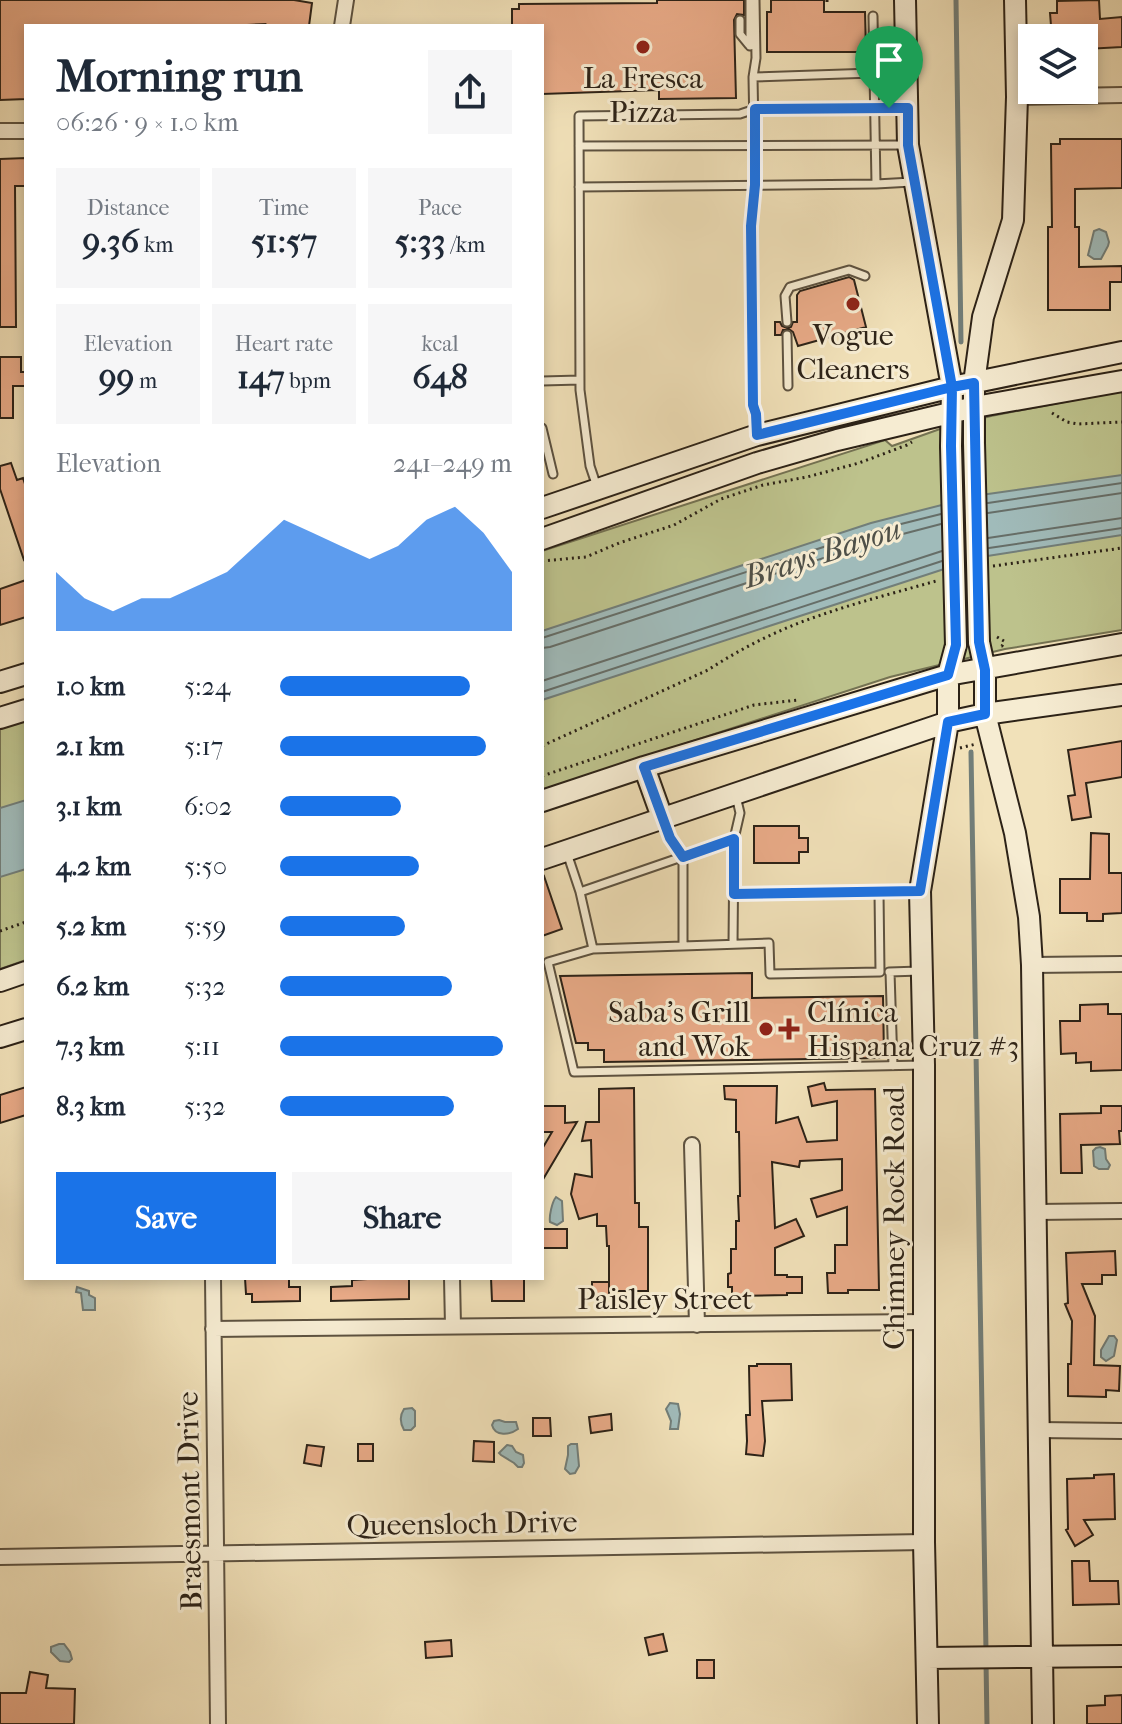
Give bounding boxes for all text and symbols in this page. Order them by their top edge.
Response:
map controls [1018,24,1098,104]
button: layers [1018,24,1098,104]
pin [855,26,923,108]
marker: La Fresca Pizza [634,38,652,56]
icon: arrive [867,38,911,82]
button: share [428,50,512,134]
text: Morning run [56,51,303,102]
place label: La Fresca Pizza [583,61,704,130]
text: 06:26 · 9 × 1.0 km [56,107,239,138]
text: Distance [87,195,169,221]
text: Time [259,195,309,221]
text: Pace [418,195,462,221]
text: 9.36 [82,221,139,261]
text: 51:57 [251,221,317,261]
text: 5:33 [395,221,446,261]
text: km [139,232,174,258]
text: /km [446,232,485,258]
marker: Vogue Cleaners [844,295,862,313]
place label: Vogue Cleaners [797,318,909,387]
text: Elevation [84,331,172,357]
text: Heart rate [235,331,333,357]
text: kcal [421,331,459,357]
text: 99 [99,357,134,397]
text: 147 [237,357,285,397]
text: 648 [412,357,468,397]
text: m [134,368,157,394]
text: bpm [285,368,331,394]
text: Elevation [56,448,161,479]
text: 241–249 m [393,448,512,479]
water label: Brays Bayou [737,510,906,596]
text: 1.0 km [56,671,125,702]
text: 5:24 [184,671,230,702]
text: 2.1 km [56,731,124,762]
text: 5:17 [184,731,223,762]
text: 3.1 km [56,791,122,822]
text: 6:02 [184,791,232,822]
text: 4.2 km [56,851,131,882]
text: 5:50 [184,851,227,882]
text: 5.2 km [56,911,126,942]
text: 5:59 [184,911,226,942]
text: 6.2 km [56,971,129,1002]
text: 5:32 [184,971,226,1002]
place label: Saba's Grill and Wok [608,995,751,1064]
place label: Clínica Hispana Cruz #3 [807,995,1019,1064]
marker: Clínica Hispana Cruz #3 [778,1018,800,1040]
marker: Saba's Grill and Wok [757,1020,775,1038]
text: 7.3 km [56,1031,124,1062]
text: 5:11 [184,1031,220,1062]
street label: Chimney Rock Road [877,1086,912,1350]
text: 8.3 km [56,1091,125,1122]
text: 5:32 [184,1091,226,1122]
button: Save [56,1172,276,1264]
button: Share [292,1172,512,1264]
street label: Paisley Street [577,1282,753,1317]
street label: Braesmont Drive [171,1391,209,1611]
street label: Queensloch Drive [346,1504,578,1544]

